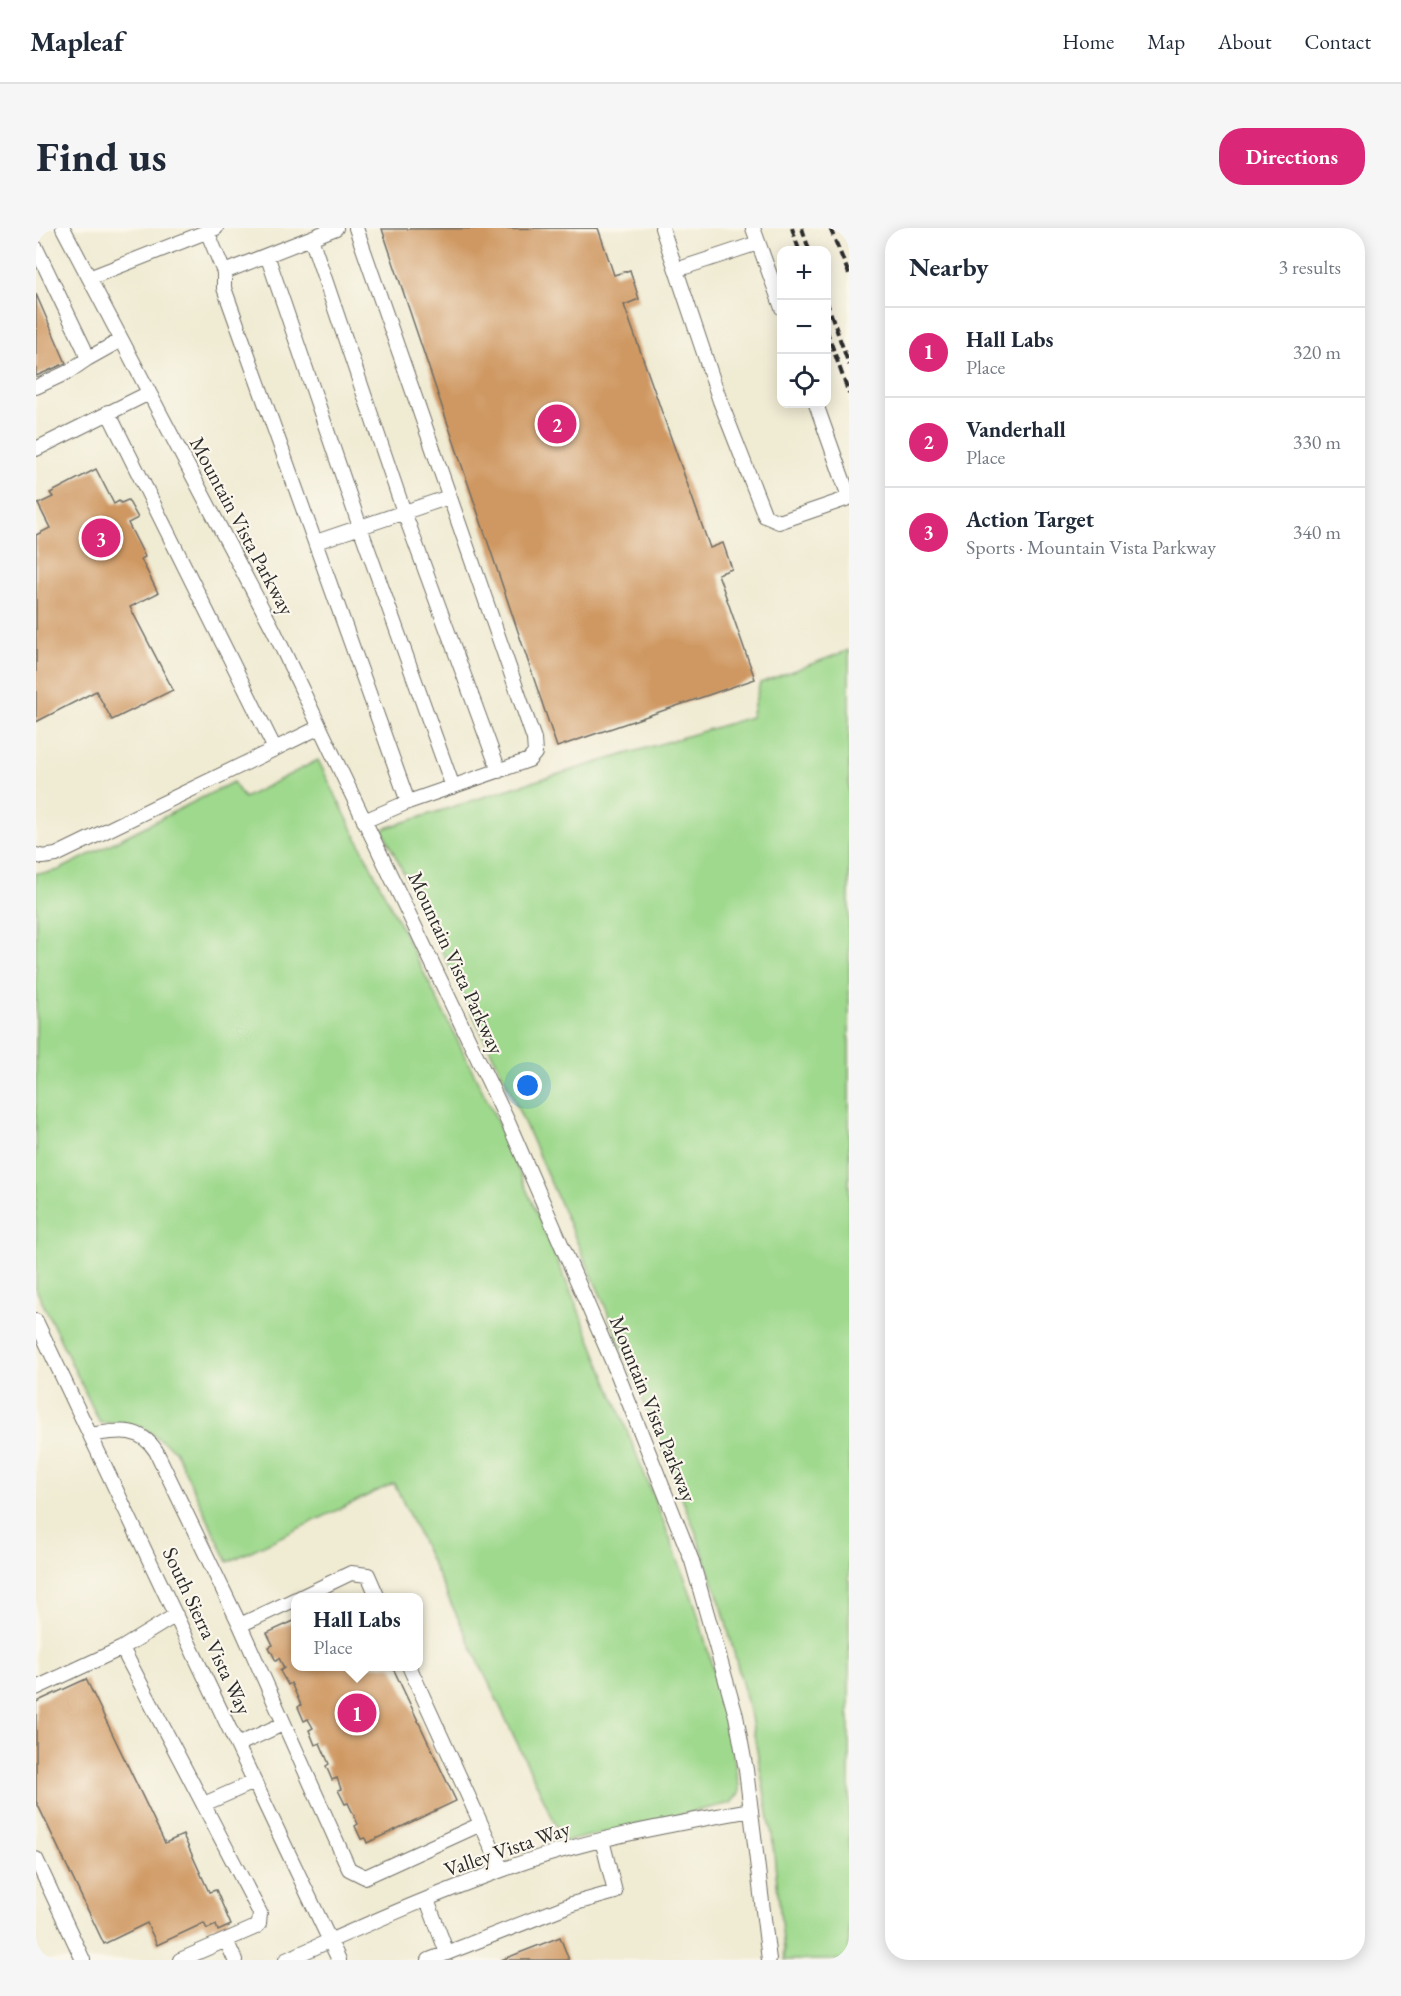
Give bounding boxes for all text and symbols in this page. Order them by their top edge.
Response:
text: Mapleaf [30,23,124,59]
text: Home [1062,28,1114,55]
text: Map [1147,28,1185,55]
text: About [1218,28,1271,55]
text: Contact [1304,28,1371,55]
button: Directions [1219,128,1365,185]
text: Find us [36,129,167,184]
map controls [777,246,831,408]
button: + [777,246,831,300]
text: Nearby [909,250,989,284]
text: 3 results [1278,254,1341,280]
button: − [777,300,831,354]
text: Hall Labs [966,325,1053,354]
text: 1 [923,339,934,365]
text: 320 m [1293,339,1341,365]
button: locate [777,354,831,408]
text: Place [966,354,1005,380]
pin: 2 [538,402,576,446]
text: Vanderhall [966,415,1066,444]
text: 2 [923,429,934,455]
text: 330 m [1293,429,1341,455]
street label: Mountain Vista Parkway [184,432,301,620]
text: Place [966,444,1005,470]
text: Action Target [966,505,1094,534]
pin: 3 [82,516,120,560]
text: 3 [923,519,934,545]
text: 340 m [1293,519,1341,545]
text: Sports · Mountain Vista Parkway [966,534,1216,560]
street label: Mountain Vista Parkway [402,867,511,1059]
your location [513,1071,542,1100]
street label: Mountain Vista Parkway [604,1312,703,1507]
street label: South Sierra Vista Way [157,1543,258,1720]
popup [291,1593,423,1671]
text: Hall Labs [313,1605,401,1634]
text: Place [313,1634,353,1660]
pin: 1 [338,1690,376,1736]
street label: Valley Vista Way [440,1814,574,1883]

